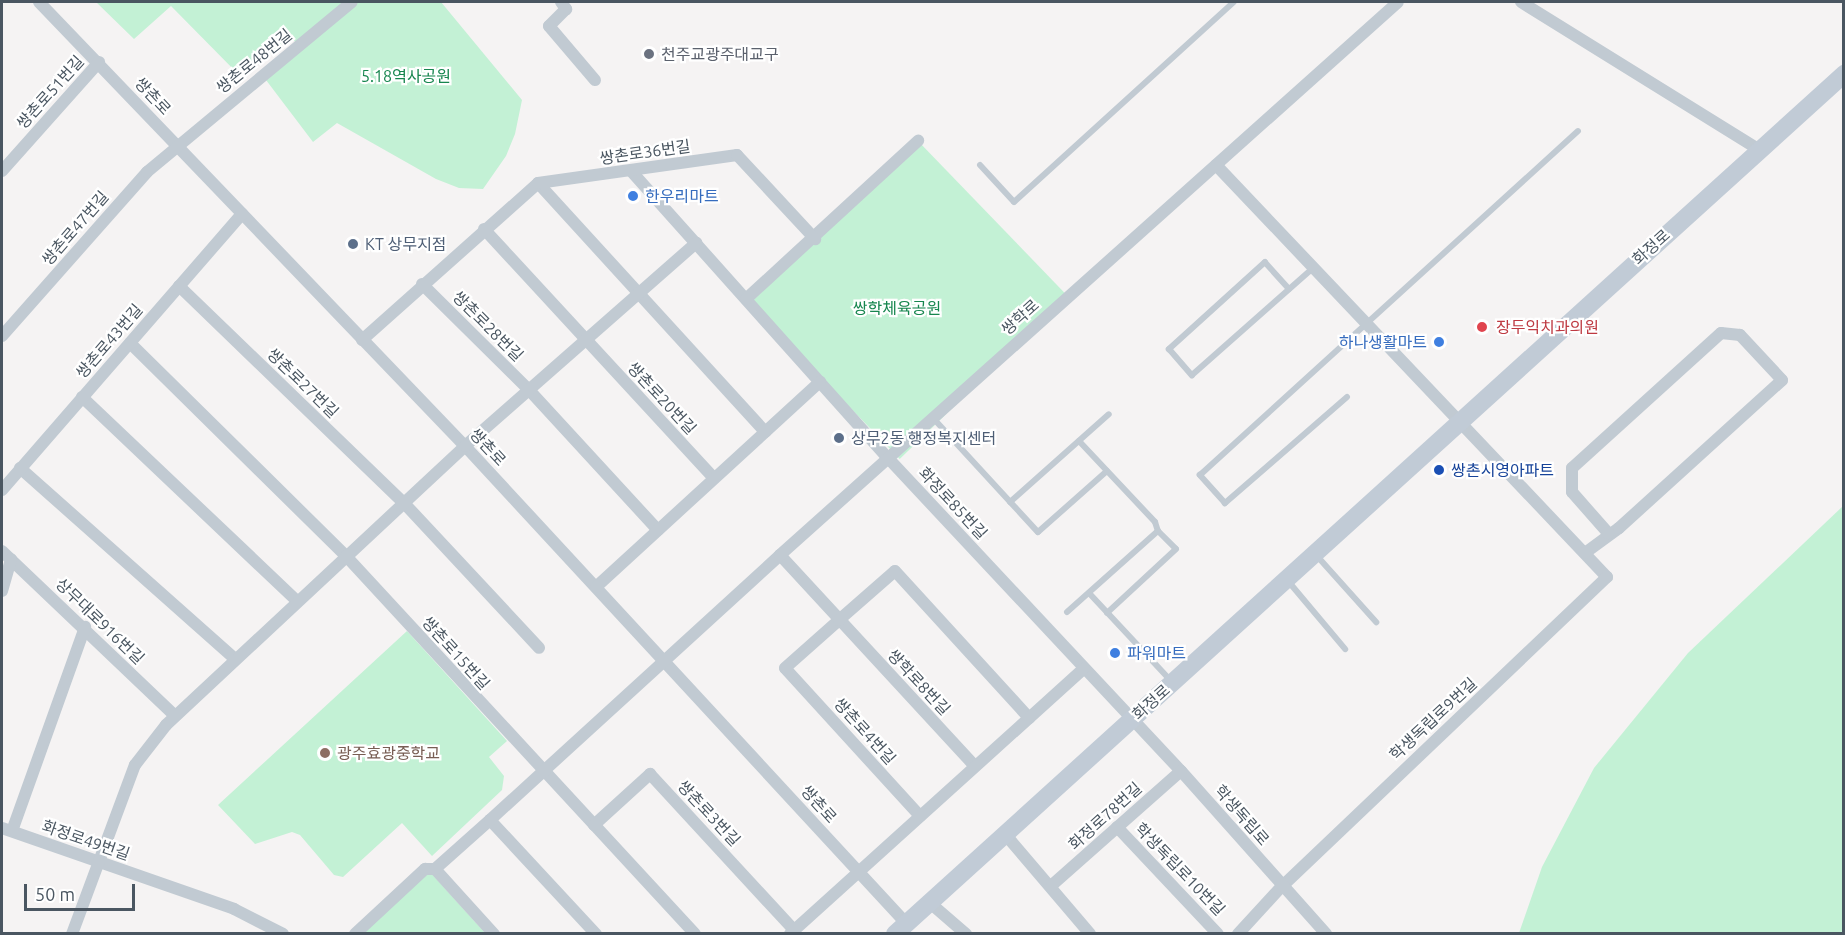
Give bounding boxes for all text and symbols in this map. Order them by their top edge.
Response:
street label: 쌍촌로48번길 [212,25,296,97]
place label: 천주교광주대교구 [661,44,779,64]
marker: 천주교광주대교구 [642,47,656,61]
street label: 쌍촌로51번길 [12,52,88,132]
park label: 5.18역사공원 [361,66,451,86]
street label: 쌍촌로 [131,73,175,119]
street label: 쌍촌로36번길 [598,136,692,168]
place label: 한우리마트 [645,186,719,206]
street label: 쌍촌로47번길 [38,187,112,269]
marker: 한우리마트 [626,189,640,203]
street label: 화정로 [1628,225,1674,269]
place label: KT 상무지점 [365,234,446,254]
marker: KT 상무지점 [346,237,360,251]
street label: 쌍촌로28번길 [449,287,527,365]
street label: 쌍학로 [997,295,1043,339]
park label: 쌍학체육공원 [853,298,941,318]
street label: 쌍촌로43번길 [72,300,146,382]
place label: 장두익치과의원 [1496,317,1599,337]
marker: 장두익치과의원 [1473,318,1491,336]
place label: 하나생활마트 [1339,332,1427,352]
marker: 하나생활마트 [1432,335,1446,349]
street label: 쌍촌로27번길 [263,344,343,422]
street label: 쌍촌로20번길 [624,358,700,438]
street label: 쌍촌로 [466,424,510,470]
place label: 상무2동 행정복지센터 [851,428,996,448]
marker: 상무2동 행정복지센터 [832,431,846,445]
place label: 쌍촌시영아파트 [1451,460,1554,480]
street label: 화정로85번길 [915,463,991,543]
marker: 쌍촌시영아파트 [1432,463,1446,477]
street label: 상무대로916번길 [52,574,148,668]
street label: 쌍촌로15번길 [418,613,494,693]
place label: 파워마트 [1127,643,1186,663]
street label: 쌍학로8번길 [884,645,954,719]
marker: 파워마트 [1108,646,1122,660]
street label: 학생독립로9번길 [1385,674,1481,764]
street label: 화정로 [1128,680,1174,724]
street label: 쌍촌로4번길 [830,694,900,768]
place label: 광주효광중학교 [337,743,440,763]
marker: 광주효광중학교 [318,746,332,760]
street label: 쌍촌로3번길 [674,776,744,850]
street label: 화정로78번길 [1065,778,1145,854]
street label: 쌍촌로 [797,781,841,827]
street label: 학생독립로 [1211,781,1273,849]
street label: 화정로49번길 [40,816,132,864]
street label: 학생독립로10번길 [1131,819,1229,919]
scale bar [27,872,138,910]
text: 50 m [35,884,75,904]

